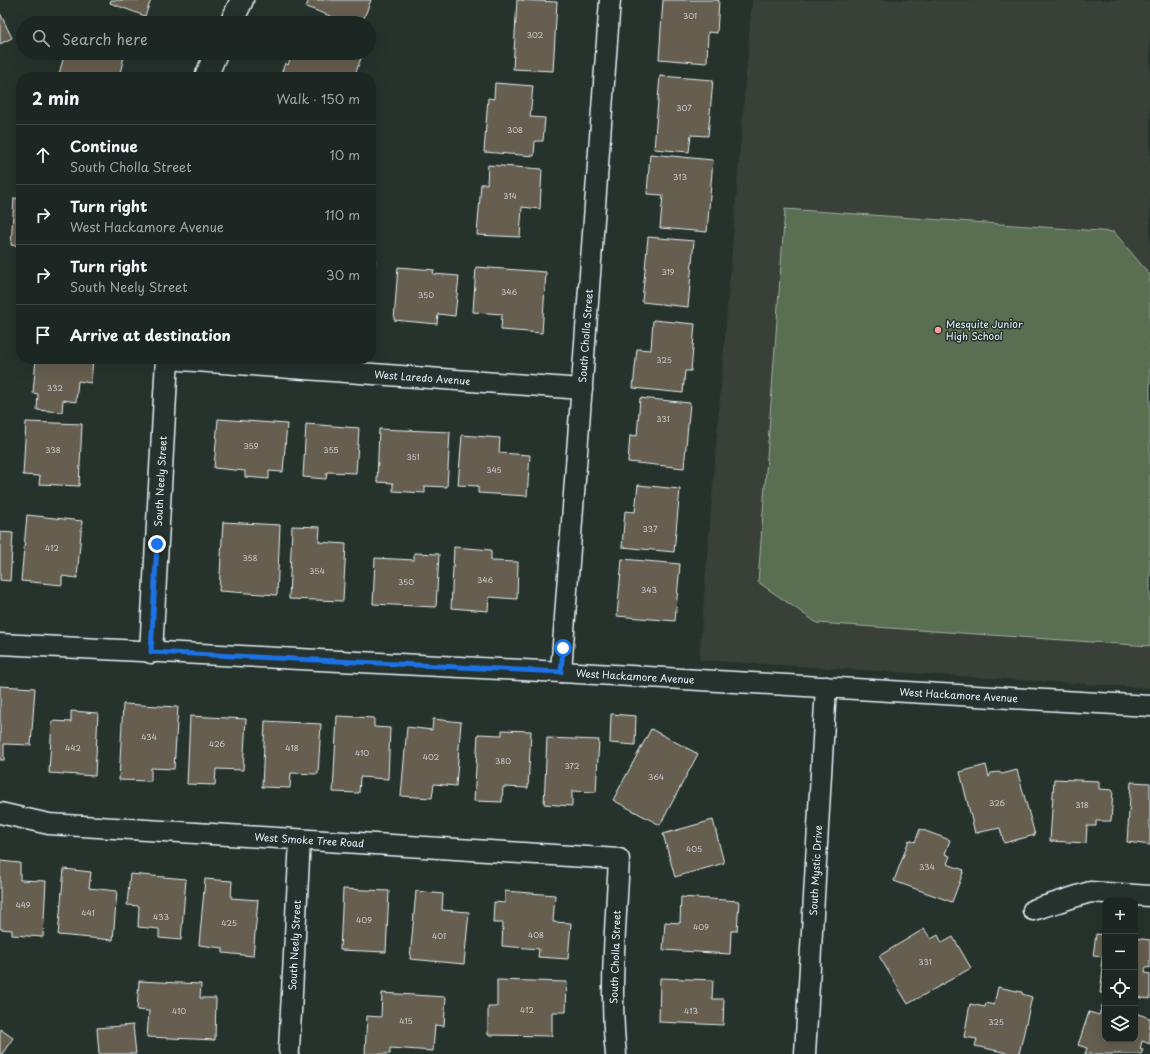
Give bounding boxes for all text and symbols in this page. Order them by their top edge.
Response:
house number: 301 [683,10,697,22]
search box [16,16,376,60]
icon: search [30,27,52,49]
text: Search here [62,27,148,50]
house number: 302 [527,29,544,41]
text: 2 min [32,85,79,111]
text: Walk · 150 m [276,89,360,108]
house number: 307 [676,102,692,114]
house number: 308 [507,124,523,136]
text: Continue [70,134,138,157]
icon: ahead [32,144,54,166]
text: 10 m [330,145,360,164]
text: South Cholla Street [70,157,192,176]
house number: 313 [673,171,687,183]
house number: 314 [503,190,517,202]
text: Turn right [70,194,147,217]
icon: right [32,204,54,226]
text: 110 m [325,205,360,224]
text: West Hackamore Avenue [70,217,224,236]
text: Turn right [70,254,147,277]
icon: right [32,264,54,286]
text: 30 m [326,265,360,284]
house number: 319 [661,266,675,278]
text: South Neely Street [70,277,188,296]
house number: 346 [501,286,517,298]
house number: 350 [418,289,434,301]
street label: South Cholla Street [574,289,596,383]
place label: Mesquite Junior High School [946,316,1023,343]
text: Arrive at destination [70,323,231,346]
icon: arrive [32,324,54,346]
marker: Mesquite Junior High School [933,325,943,335]
house number: 325 [656,354,672,366]
street label: West Laredo Avenue [374,366,471,388]
house number: 332 [47,382,63,394]
house number: 331 [656,413,670,425]
street label: South Neely Street [150,436,170,527]
house number: 359 [243,440,259,452]
house number: 338 [45,444,61,456]
house number: 355 [323,444,339,456]
house number: 351 [406,451,420,463]
house number: 345 [486,464,502,476]
house number: 337 [643,523,658,535]
route end [148,535,166,553]
house number: 412 [45,542,59,554]
house number: 358 [242,552,258,564]
house number: 354 [309,565,325,577]
house number: 346 [477,574,493,586]
house number: 350 [398,576,414,588]
house number: 343 [641,584,657,596]
route start [554,639,572,657]
street label: West Hackamore Avenue [576,665,695,687]
street label: West Hackamore Avenue [899,684,1019,705]
house number: 434 [141,731,157,743]
house number: 426 [209,738,226,750]
house number: 442 [65,742,81,754]
house number: 418 [285,742,299,754]
house number: 410 [355,747,369,759]
house number: 402 [423,751,440,763]
house number: 380 [495,755,511,767]
house number: 372 [564,760,580,772]
house number: 364 [648,771,664,783]
house number: 326 [989,797,1006,809]
house number: 318 [1075,799,1089,811]
street label: South Mystic Drive [805,825,825,916]
street label: West Smoke Tree Road [254,829,365,850]
house number: 405 [686,843,702,855]
house number: 334 [919,861,935,873]
map controls [1102,898,1138,1042]
button: + [1102,898,1138,934]
house number: 449 [15,899,31,911]
street label: South Neely Street [284,899,304,991]
house number: 441 [81,907,95,919]
street label: South Cholla Street [605,910,624,1004]
house number: 433 [153,911,169,923]
house number: 409 [356,914,372,926]
house number: 425 [221,917,237,929]
house number: 409 [693,921,709,933]
house number: 408 [528,929,544,941]
house number: 401 [432,930,446,942]
button: − [1102,934,1138,970]
house number: 331 [918,956,932,968]
button: locate [1102,970,1138,1006]
house number: 412 [520,1004,534,1016]
house number: 410 [172,1005,186,1017]
house number: 413 [684,1005,698,1017]
button: layers [1102,1006,1138,1042]
house number: 415 [399,1015,413,1027]
house number: 325 [988,1016,1004,1028]

